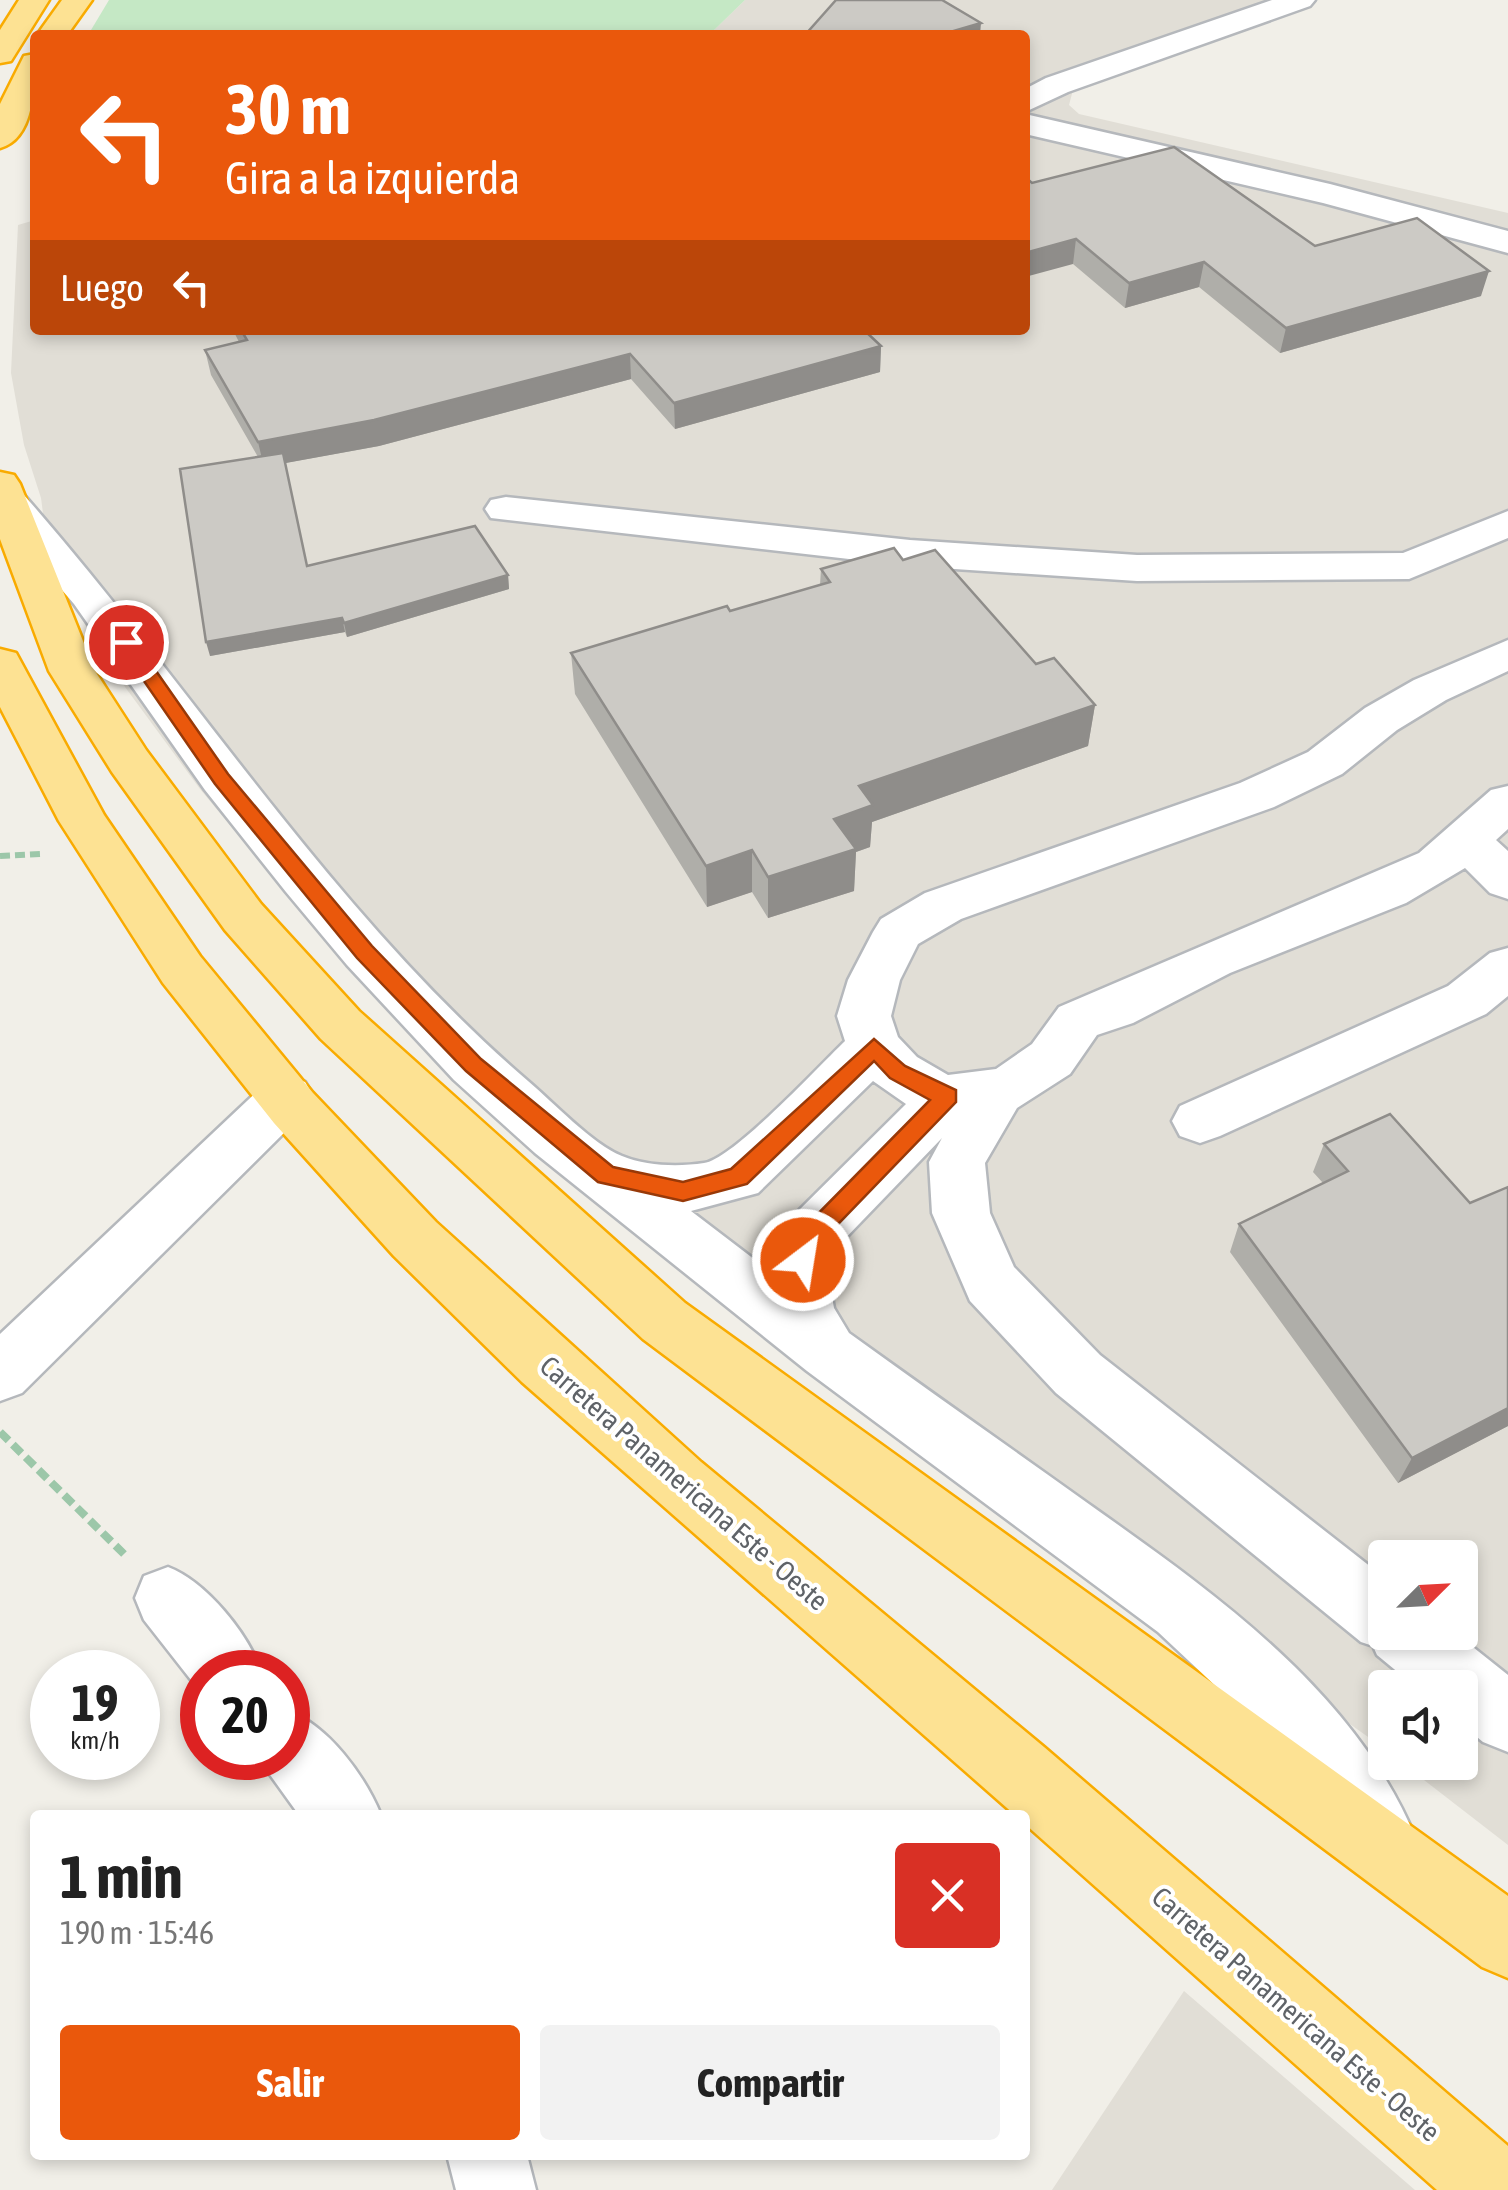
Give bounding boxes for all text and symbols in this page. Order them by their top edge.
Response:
text: 30 m [225,69,351,149]
icon: left [60,70,190,200]
text: Gira a la izquierda [225,152,520,204]
icon: left [164,260,219,315]
text: Luego [60,266,144,309]
pin [84,600,169,685]
icon: arrive [99,615,154,670]
position arrow [751,1208,855,1312]
street label: Carretera Panamericana Este - Oeste [534,1349,834,1617]
north arrow [1368,1540,1478,1650]
map controls [1368,1540,1478,1780]
speed limit sign: 20 [180,1650,310,1780]
button: sound [1368,1670,1478,1780]
text: 19 [71,1674,118,1732]
text: km/h [70,1726,120,1754]
text: 1 min [60,1842,183,1911]
button: close [895,1843,1000,1948]
street label: Carretera Panamericana Este - Oeste [1146,1880,1446,2148]
text: 190 m · 15:46 [60,1914,214,1951]
button: Salir [60,2025,520,2140]
button: Compartir [540,2025,1000,2140]

